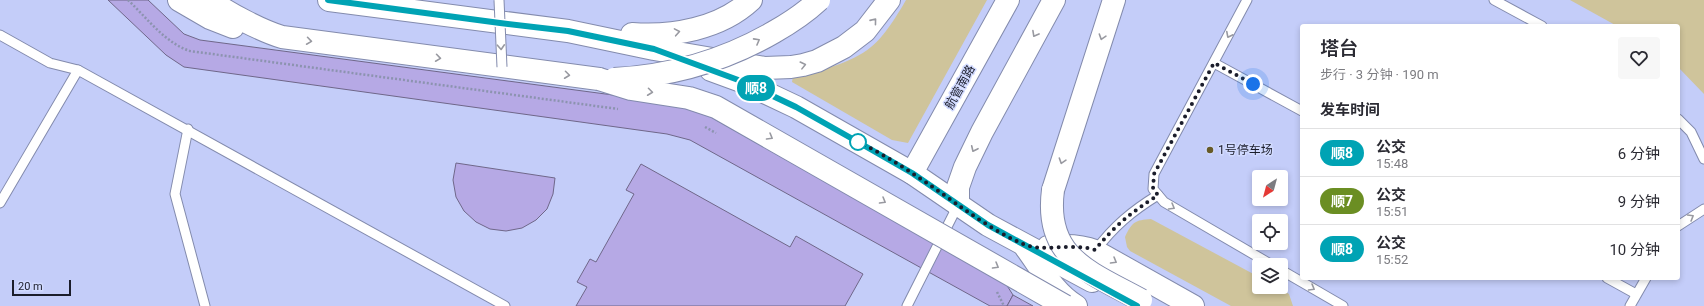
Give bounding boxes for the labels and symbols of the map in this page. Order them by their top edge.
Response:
one-way arrow [869,18,876,26]
one-way arrow [674,29,680,37]
one-way arrow [1033,30,1040,37]
one-way arrow [1226,30,1234,38]
one-way arrow [1098,33,1107,40]
one-way arrow [306,36,313,45]
one-way arrow [753,39,761,46]
one-way arrow [497,44,506,50]
one-way arrow [435,53,441,62]
one-way arrow [800,61,806,69]
street label: 航管南路 [942,63,978,111]
one-way arrow [564,70,570,79]
your location [1243,74,1263,94]
line badge: 顺8 [738,75,774,101]
one-way arrow [647,88,653,97]
one-way arrow [766,132,773,139]
unlabelled marker [849,133,867,151]
place label: 1号停车场 [1218,143,1273,157]
one-way arrow [971,144,979,152]
marker: 1号停车场 [1205,145,1215,155]
one-way arrow [1058,157,1067,164]
north arrow [1252,170,1288,206]
one-way arrow [879,197,886,204]
one-way arrow [1168,202,1175,209]
one-way arrow [1687,215,1694,222]
one-way arrow [1110,257,1117,264]
one-way arrow [992,262,999,269]
scale bar [12,278,71,297]
one-way arrow [1308,284,1315,291]

